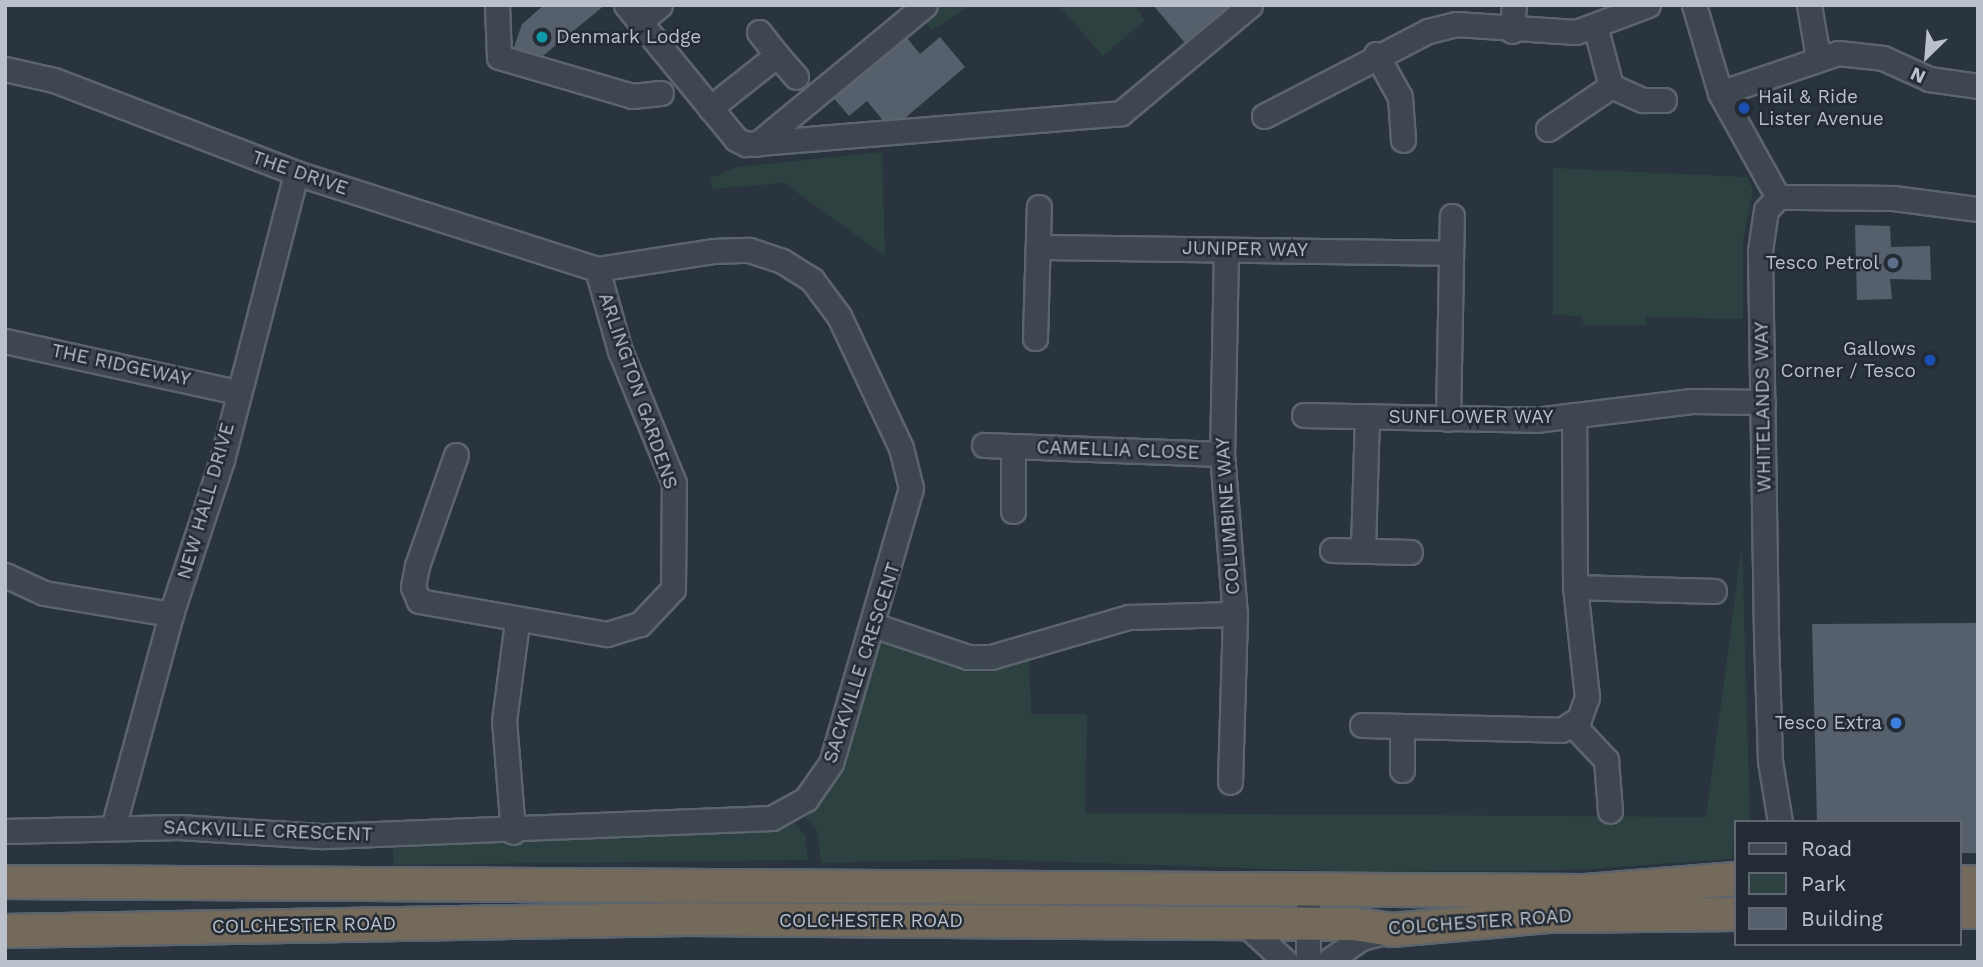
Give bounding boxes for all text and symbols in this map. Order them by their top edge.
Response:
north arrow [1892,21,1962,91]
place label: Denmark Lodge [556,26,702,48]
marker: Denmark Lodge [534,29,550,45]
text: N [1907,62,1929,89]
place label: Hail & Ride Lister Avenue [1758,86,1885,130]
marker: Hail & Ride Lister Avenue [1736,100,1752,116]
street label: THE DRIVE [249,146,351,200]
street label: JUNIPER WAY [1182,236,1308,262]
place label: Tesco Petrol [1765,252,1879,274]
marker: Tesco Petrol [1885,255,1901,271]
street label: ARLINGTON GARDENS [594,290,682,492]
street label: WHITELANDS WAY [1750,321,1776,493]
place label: Gallows Corner / Tesco [1780,338,1916,382]
street label: THE RIDGEWAY [49,339,193,391]
marker: Gallows Corner / Tesco [1922,352,1938,368]
street label: SUNFLOWER WAY [1388,406,1554,428]
street label: NEW HALL DRIVE [173,420,239,582]
street label: CAMELLIA CLOSE [1036,436,1200,464]
street label: COLUMBINE WAY [1211,436,1245,596]
street label: SACKVILLE CRESCENT [819,560,905,766]
place label: Tesco Extra [1775,712,1882,734]
marker: Tesco Extra [1888,715,1904,731]
street label: SACKVILLE CRESCENT [163,816,373,846]
legend [1734,820,1962,946]
text: Road [1801,836,1852,861]
text: Park [1801,871,1846,896]
street label: COLCHESTER ROAD [1387,904,1573,940]
text: Building [1801,906,1883,931]
street label: COLCHESTER ROAD [779,910,963,932]
street label: COLCHESTER ROAD [212,912,396,938]

